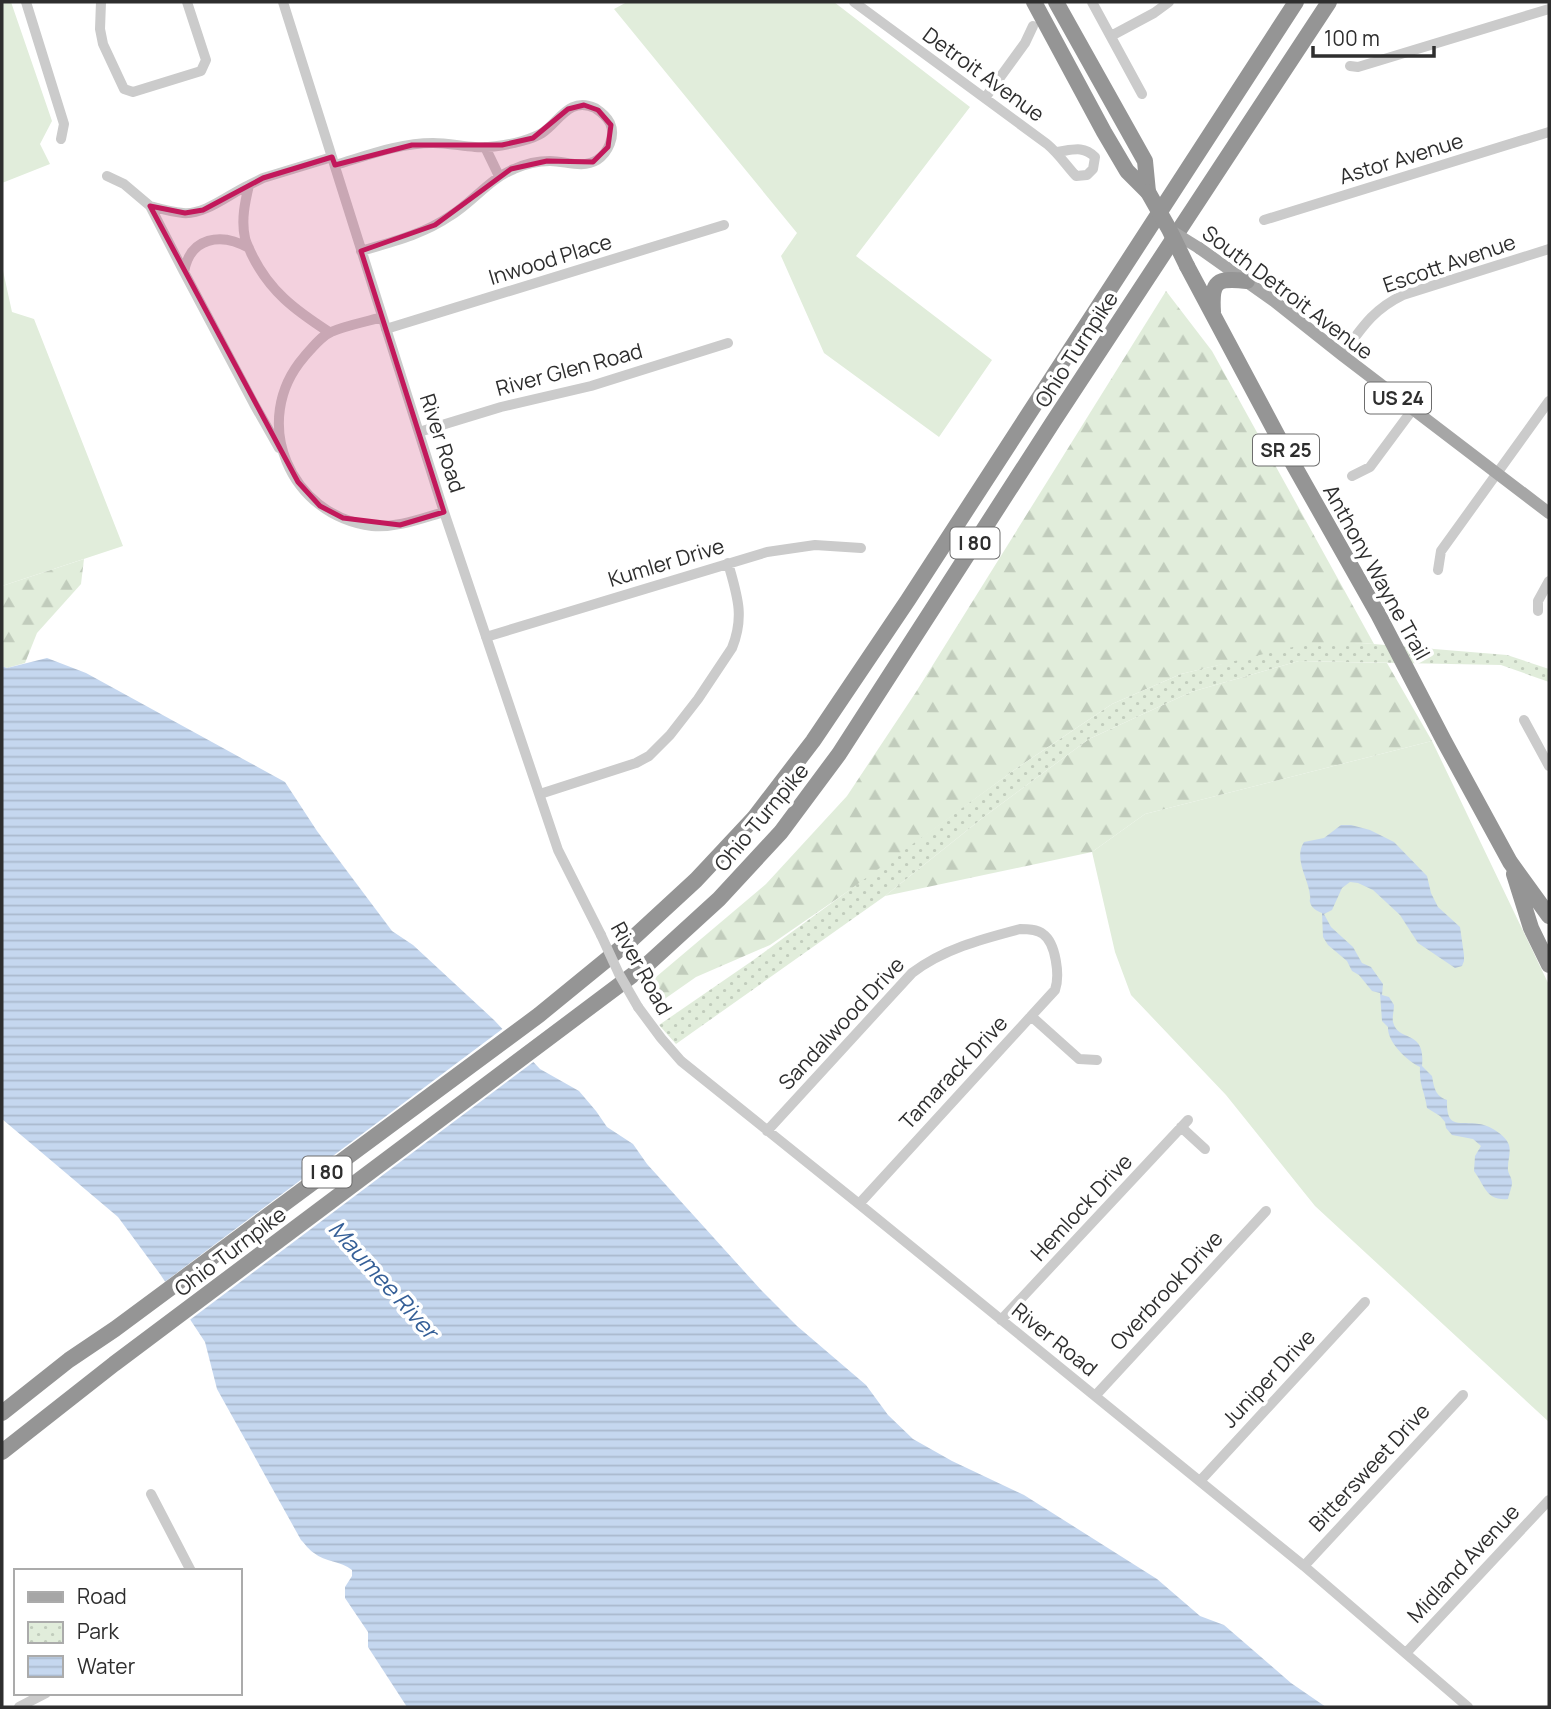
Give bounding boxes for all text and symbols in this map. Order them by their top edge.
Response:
scale bar [1313,14,1434,58]
street label: Detroit Avenue [918,20,1050,128]
text: 100 m [1324,24,1380,52]
street label: Astor Avenue [1336,126,1466,190]
street label: South Detroit Avenue [1197,219,1379,365]
street label: Inwood Place [485,227,615,291]
street label: Escott Avenue [1379,227,1519,299]
street label: Ohio Turnpike [1028,286,1124,412]
street label: River Glen Road [493,336,645,402]
road number: US 24 [1365,382,1431,414]
street label: River Road [414,390,472,496]
road number: SR 25 [1253,435,1319,466]
street label: Anthony Wayne Trail [1317,479,1437,665]
road number: I 80 [950,528,1000,558]
street label: Kumler Drive [604,531,728,593]
street label: Ohio Turnpike [708,757,814,877]
street label: River Road [605,917,679,1019]
street label: Sandalwood Drive [772,950,910,1096]
street label: Tamarack Drive [893,1009,1013,1135]
street label: Hemlock Drive [1024,1147,1138,1267]
road number: I 80 [302,1156,352,1188]
street label: Ohio Turnpike [168,1200,292,1302]
water label: Maumee River [322,1213,448,1347]
street label: Overbrook Drive [1103,1224,1229,1356]
street label: River Road [1006,1296,1104,1382]
street label: Juniper Drive [1215,1323,1321,1433]
street label: Bittersweet Drive [1302,1397,1436,1537]
street label: Midland Avenue [1401,1498,1525,1628]
legend [14,1569,242,1695]
text: Road [77,1582,127,1610]
text: Park [77,1617,119,1645]
text: Water [77,1652,136,1680]

